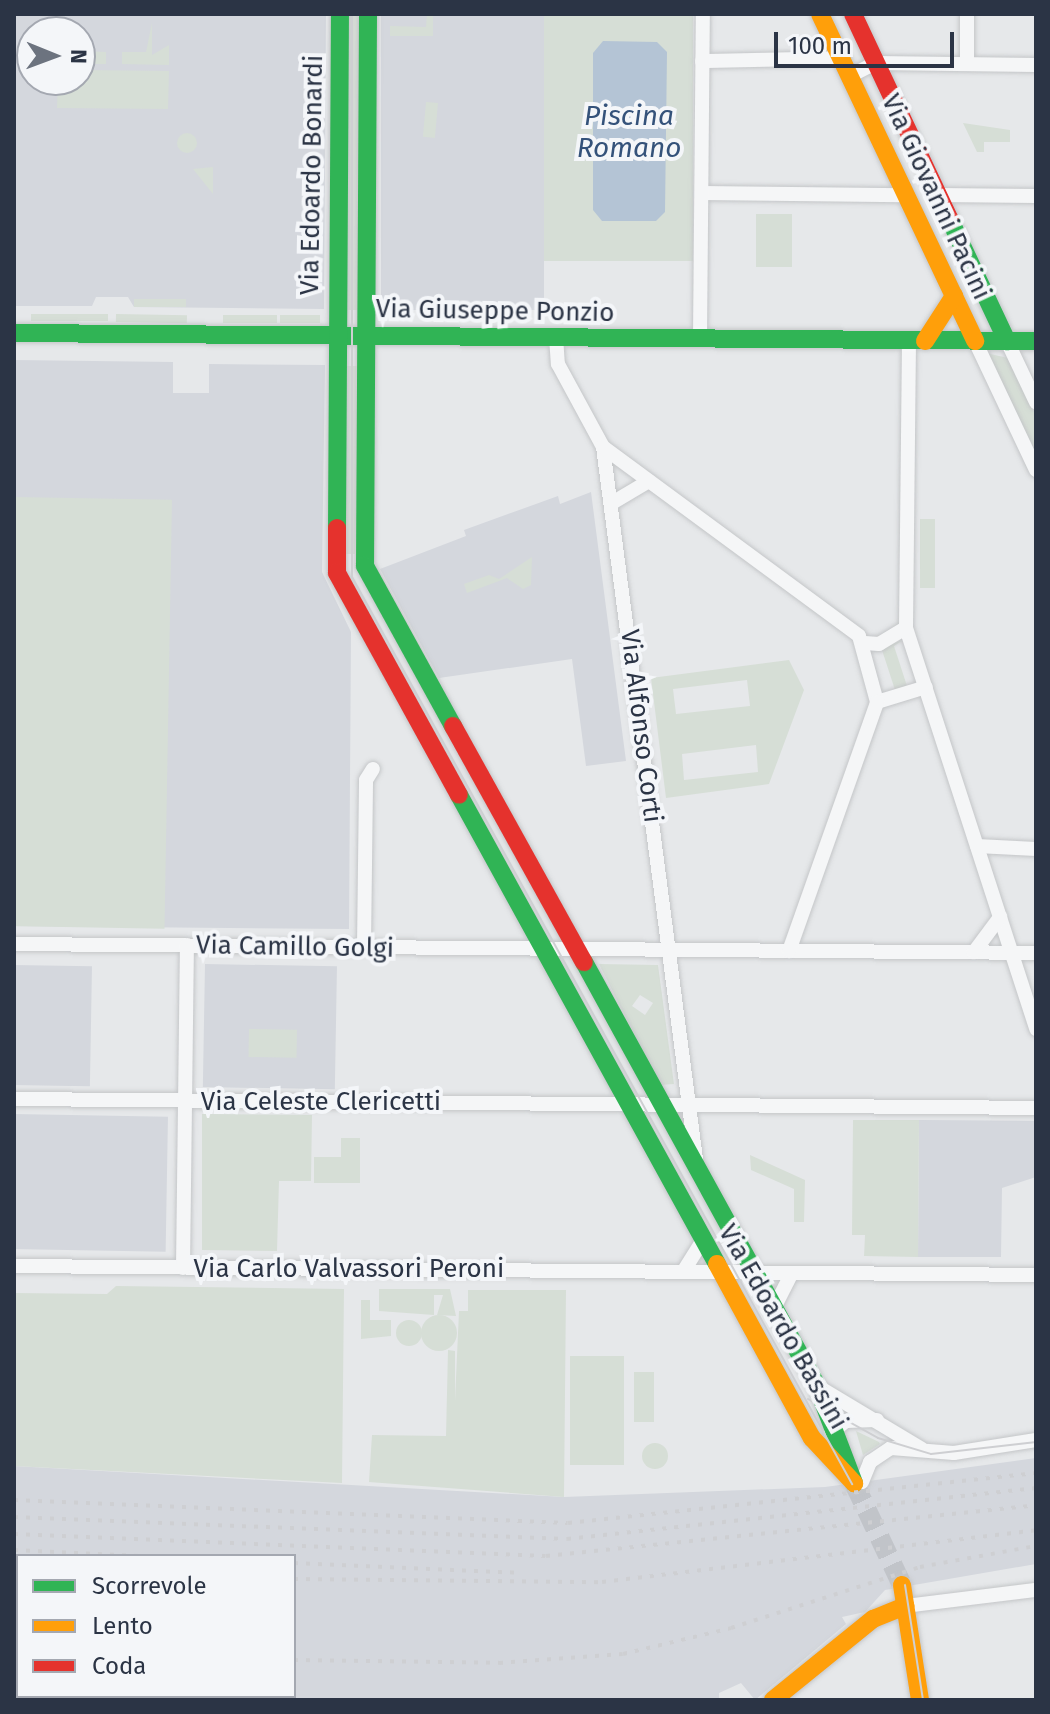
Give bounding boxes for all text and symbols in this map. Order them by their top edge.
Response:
north arrow [16,16,96,96]
scale bar [778,16,958,66]
text: 100 m [788,32,852,60]
text: N [65,49,92,64]
street label: Via Edoardo Bonardi [294,55,330,295]
street label: Via Giovanni Pacini [875,89,997,305]
water label: Piscina Romano [577,99,681,165]
street label: Via Giuseppe Ponzio [375,293,615,329]
street label: Via Alfonso Corti [614,628,668,824]
street label: Via Camillo Golgi [196,930,394,964]
street label: Via Celeste Clericetti [201,1086,441,1118]
street label: Via Edoardo Bassini [712,1219,854,1435]
street label: Via Carlo Valvassori Peroni [194,1253,504,1285]
legend [16,1554,296,1698]
text: Scorrevole [92,1572,207,1600]
text: Lento [92,1612,153,1640]
text: Coda [92,1652,146,1680]

